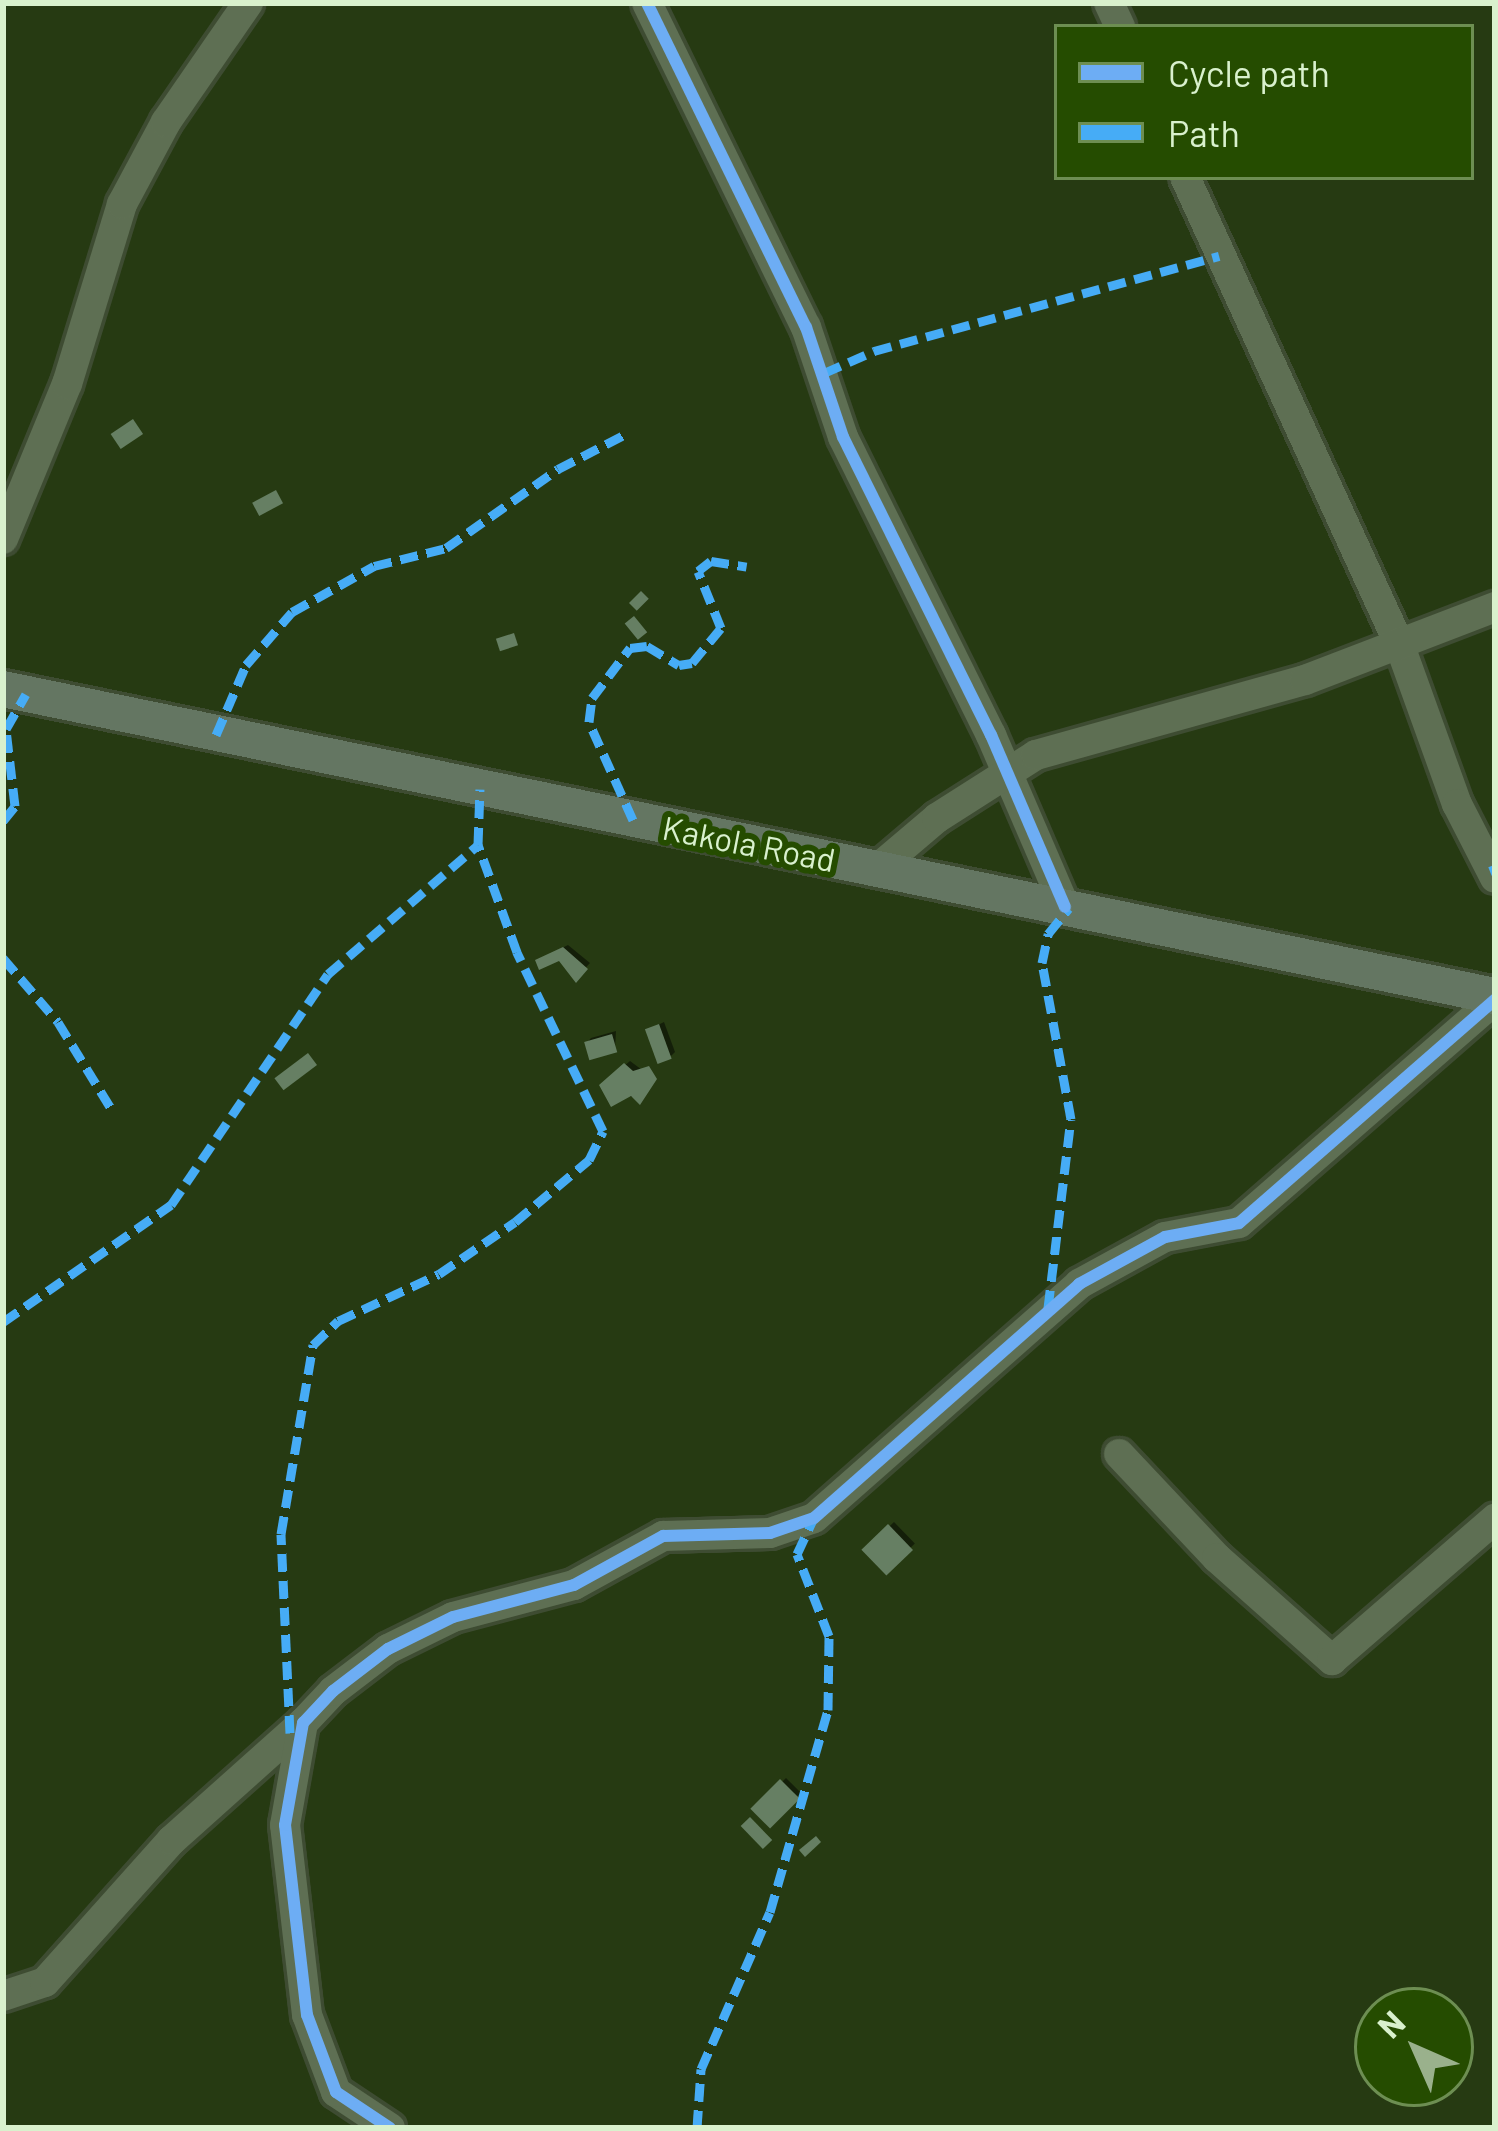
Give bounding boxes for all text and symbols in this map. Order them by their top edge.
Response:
legend [1054,24,1474,180]
text: Cycle path [1168,51,1330,94]
text: Path [1168,111,1240,154]
street label: Kakola Road [659,808,839,880]
north arrow [1354,1987,1474,2107]
text: N [1369,2002,1413,2046]

